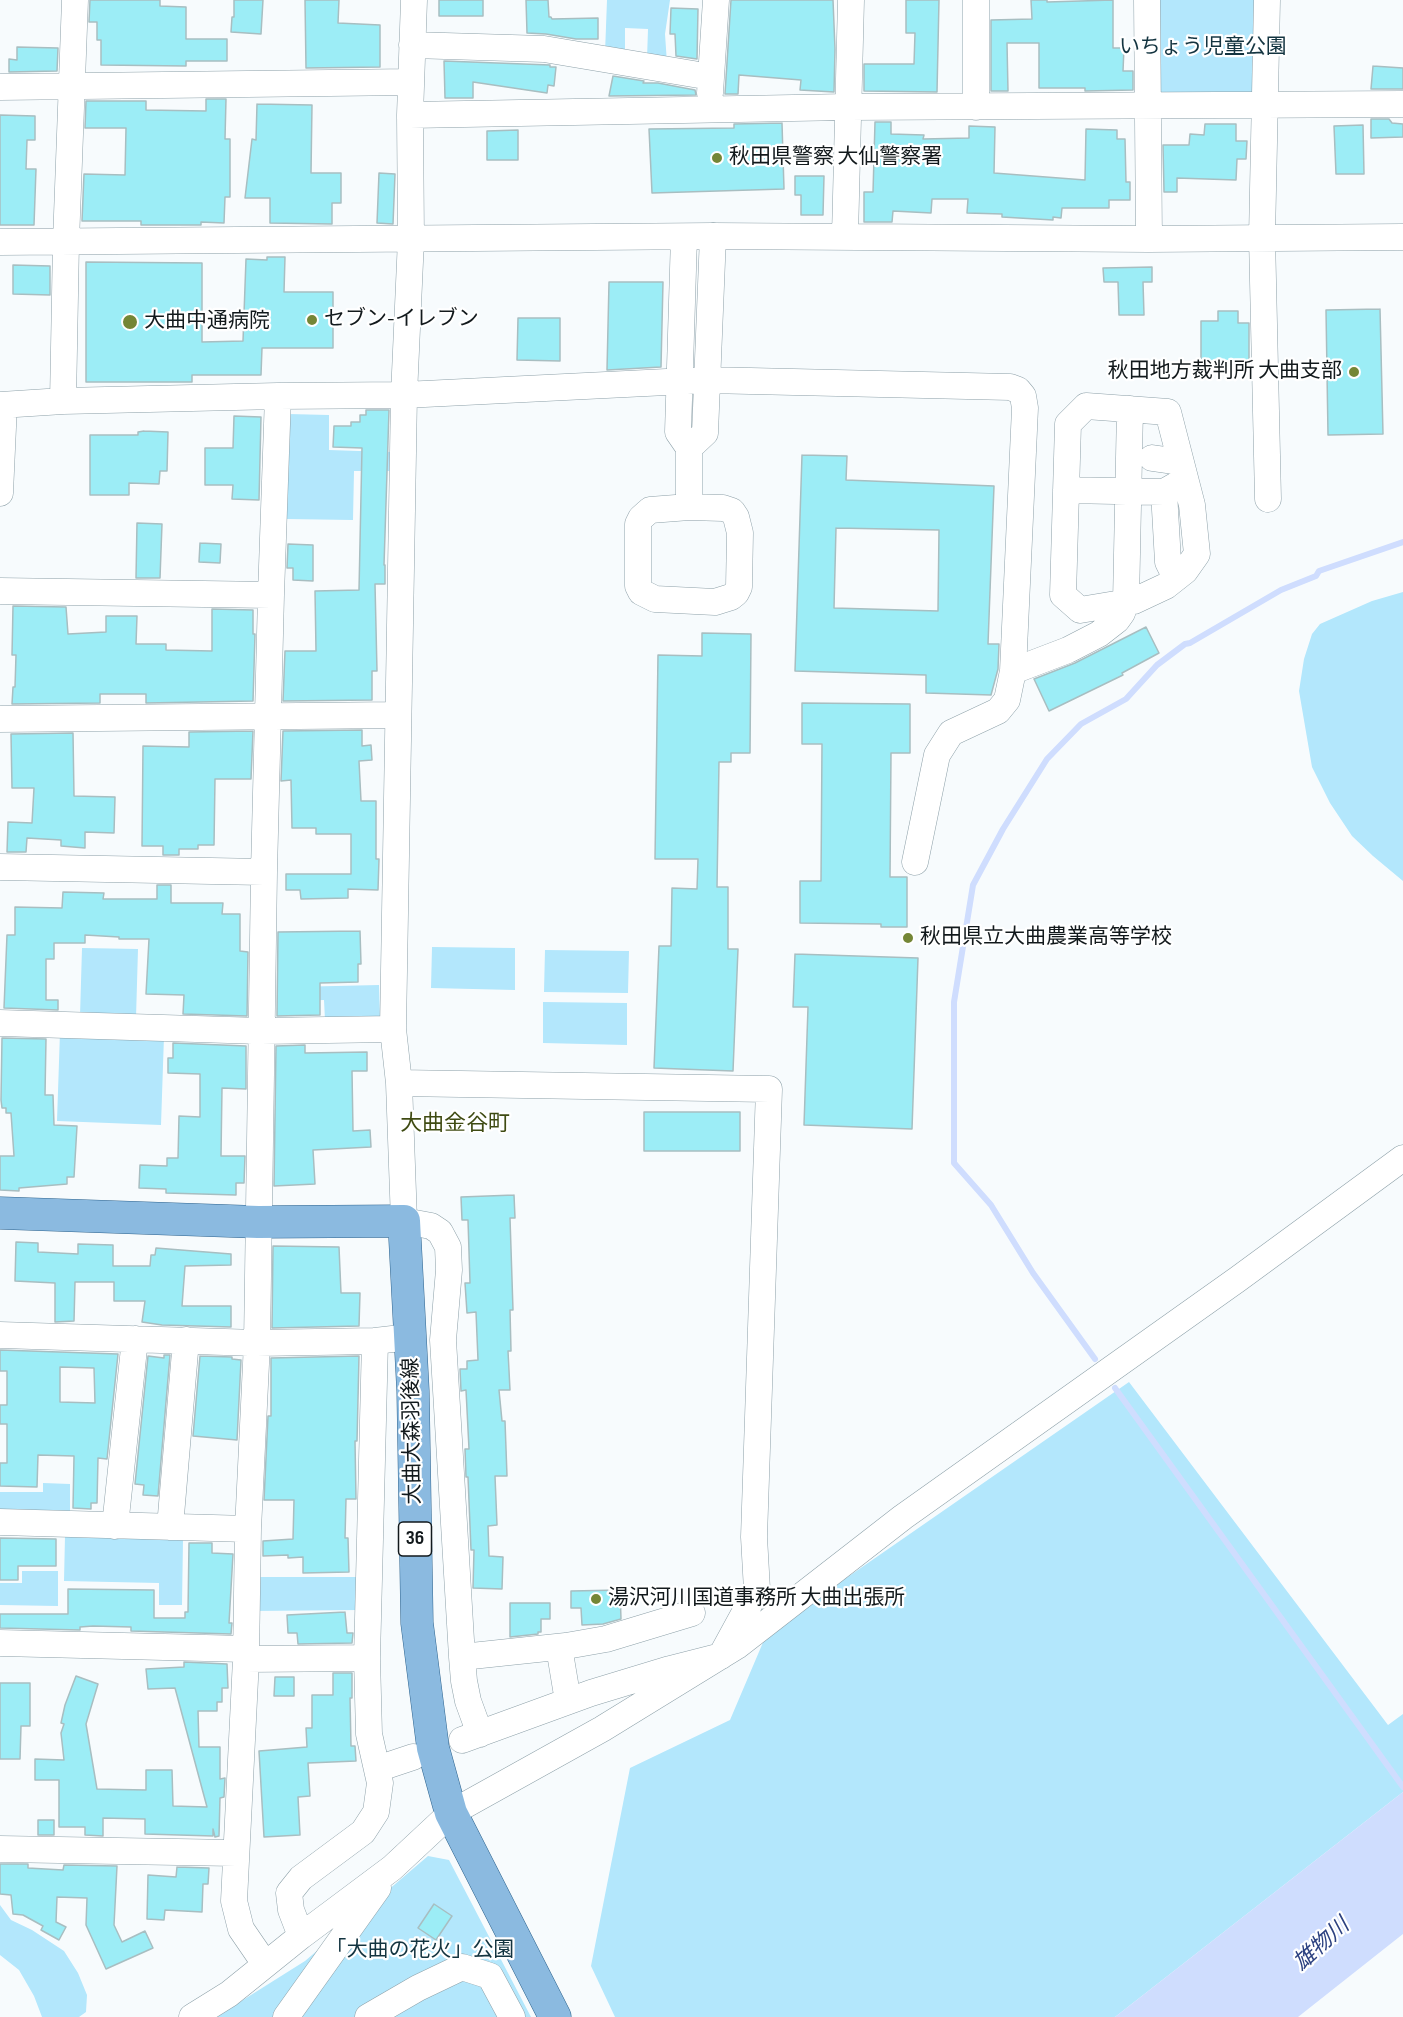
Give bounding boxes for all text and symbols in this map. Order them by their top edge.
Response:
park label: いちょう児童公園 [1119,35,1287,61]
place label: 秋田県警察 大仙警察署 [729,145,942,171]
marker: 秋田県警察 大仙警察署 [710,151,724,165]
place label: セブン-イレブン [324,307,479,333]
place label: 大曲中通病院 [144,309,270,335]
marker: 大曲中通病院 [121,313,139,331]
marker: セブン-イレブン [305,313,319,327]
place label: 秋田地方裁判所 大曲支部 [1108,359,1342,385]
marker: 秋田地方裁判所 大曲支部 [1347,365,1361,379]
place label: 秋田県立大曲農業高等学校 [920,925,1172,951]
marker: 秋田県立大曲農業高等学校 [901,931,915,945]
district label: 大曲金谷町 [400,1111,510,1137]
street label: 大曲大森羽後線 [399,1357,427,1505]
road number: 36 [398,1522,432,1556]
place label: 湯沢河川国道事務所 大曲出張所 [608,1586,905,1612]
marker: 湯沢河川国道事務所 大曲出張所 [589,1592,603,1606]
water label: 雄物川 [1289,1913,1355,1977]
park label: 「大曲の花火」公園 [326,1938,514,1964]

